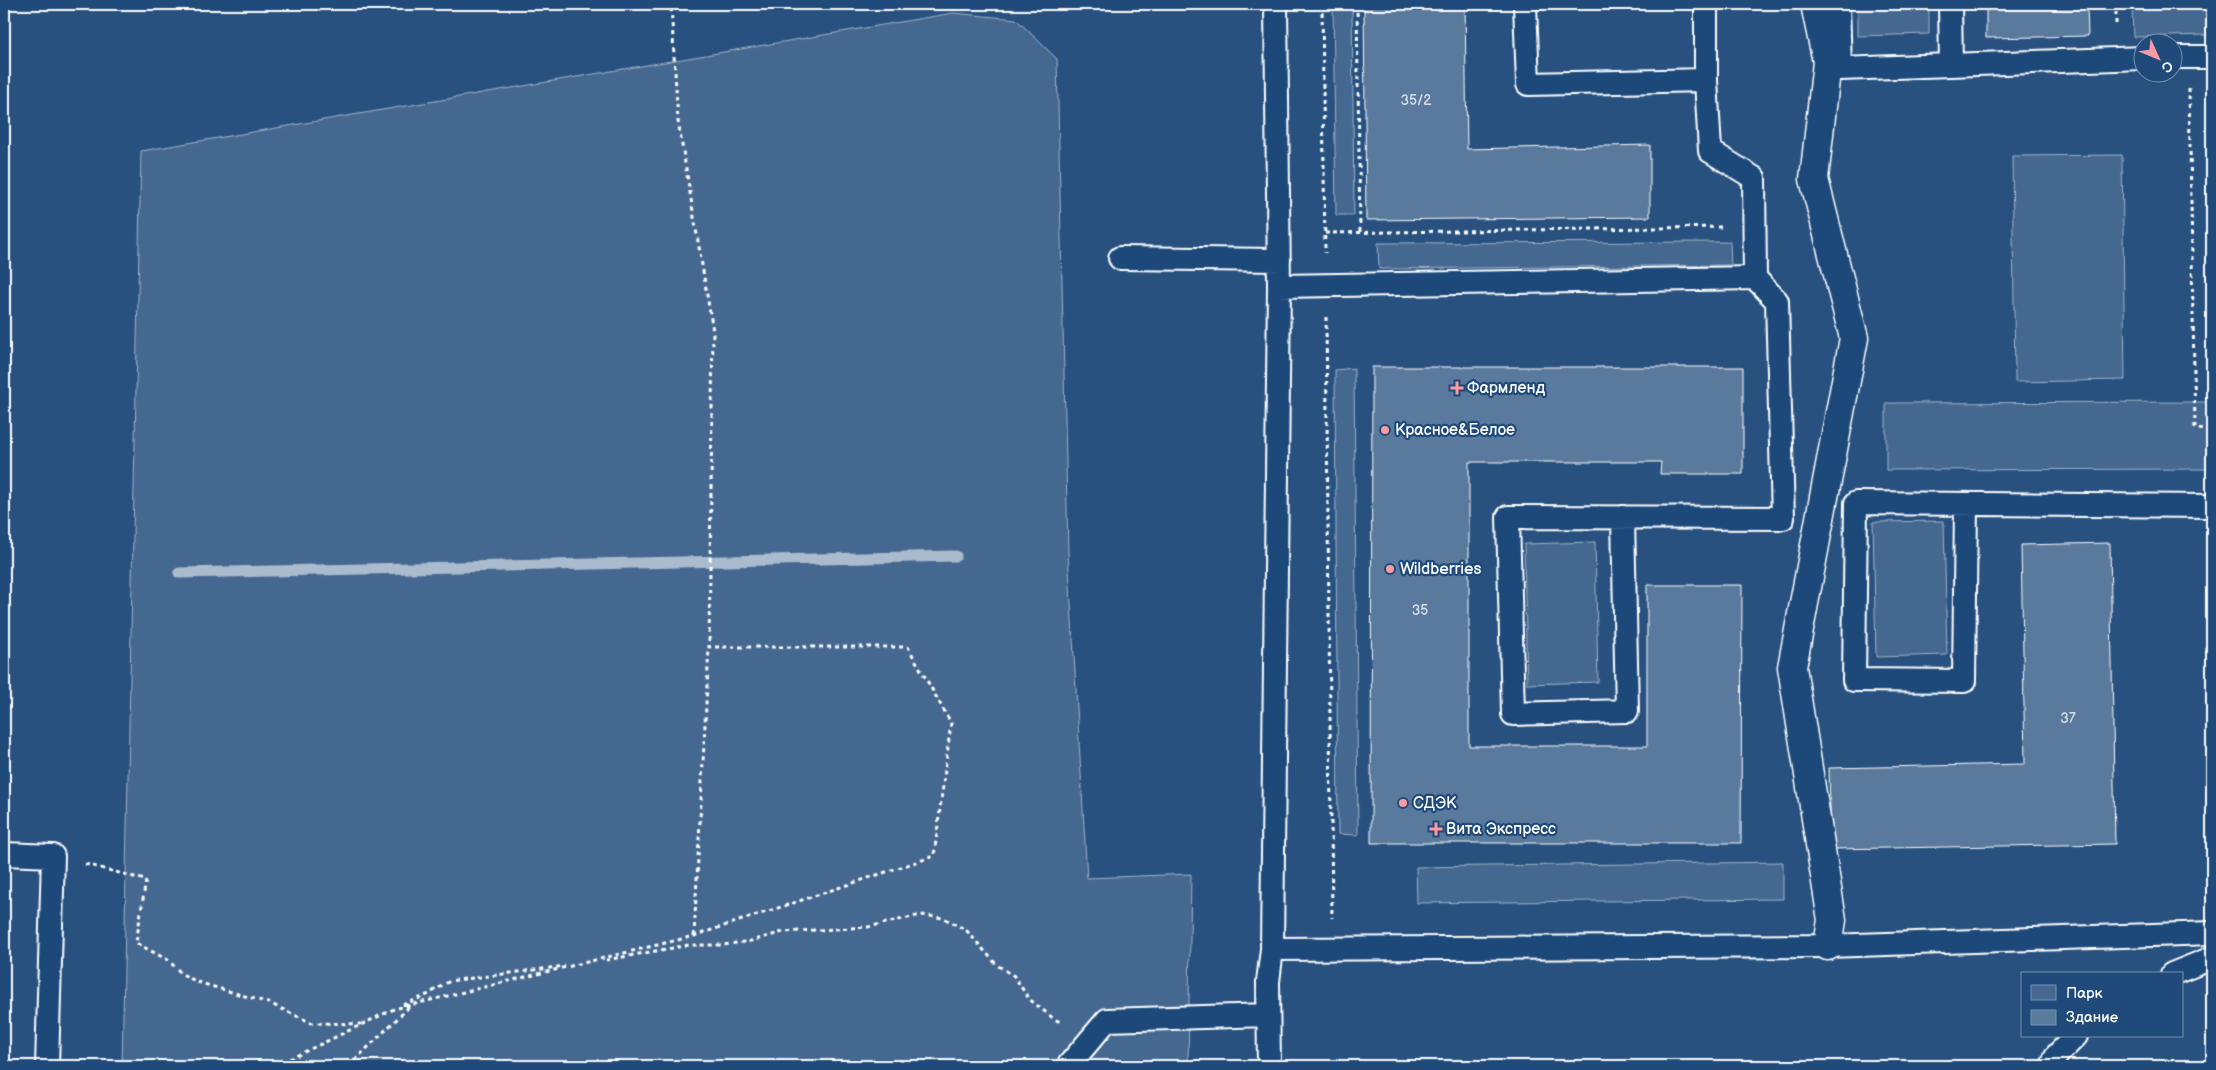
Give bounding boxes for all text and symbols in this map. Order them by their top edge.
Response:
north arrow [2134,32,2184,82]
text: С [2157,57,2176,76]
house number: 35/2 [1400,92,1432,109]
place label: Фармленд [1467,379,1545,398]
marker: Фармленд [1451,382,1463,394]
place label: Красное&Белое [1395,421,1515,440]
marker: Красное&Белое [1379,424,1391,436]
place label: Wildberries [1400,560,1481,579]
marker: Wildberries [1384,563,1396,575]
house number: 35 [1412,602,1428,619]
house number: 37 [2060,710,2076,727]
place label: СДЭК [1413,794,1457,813]
marker: СДЭК [1397,797,1409,809]
place label: Вита Экспресс [1446,820,1556,839]
marker: Вита Экспресс [1430,823,1442,835]
legend [2021,972,2184,1038]
text: Парк [2066,984,2103,1003]
text: Здание [2066,1008,2118,1027]

